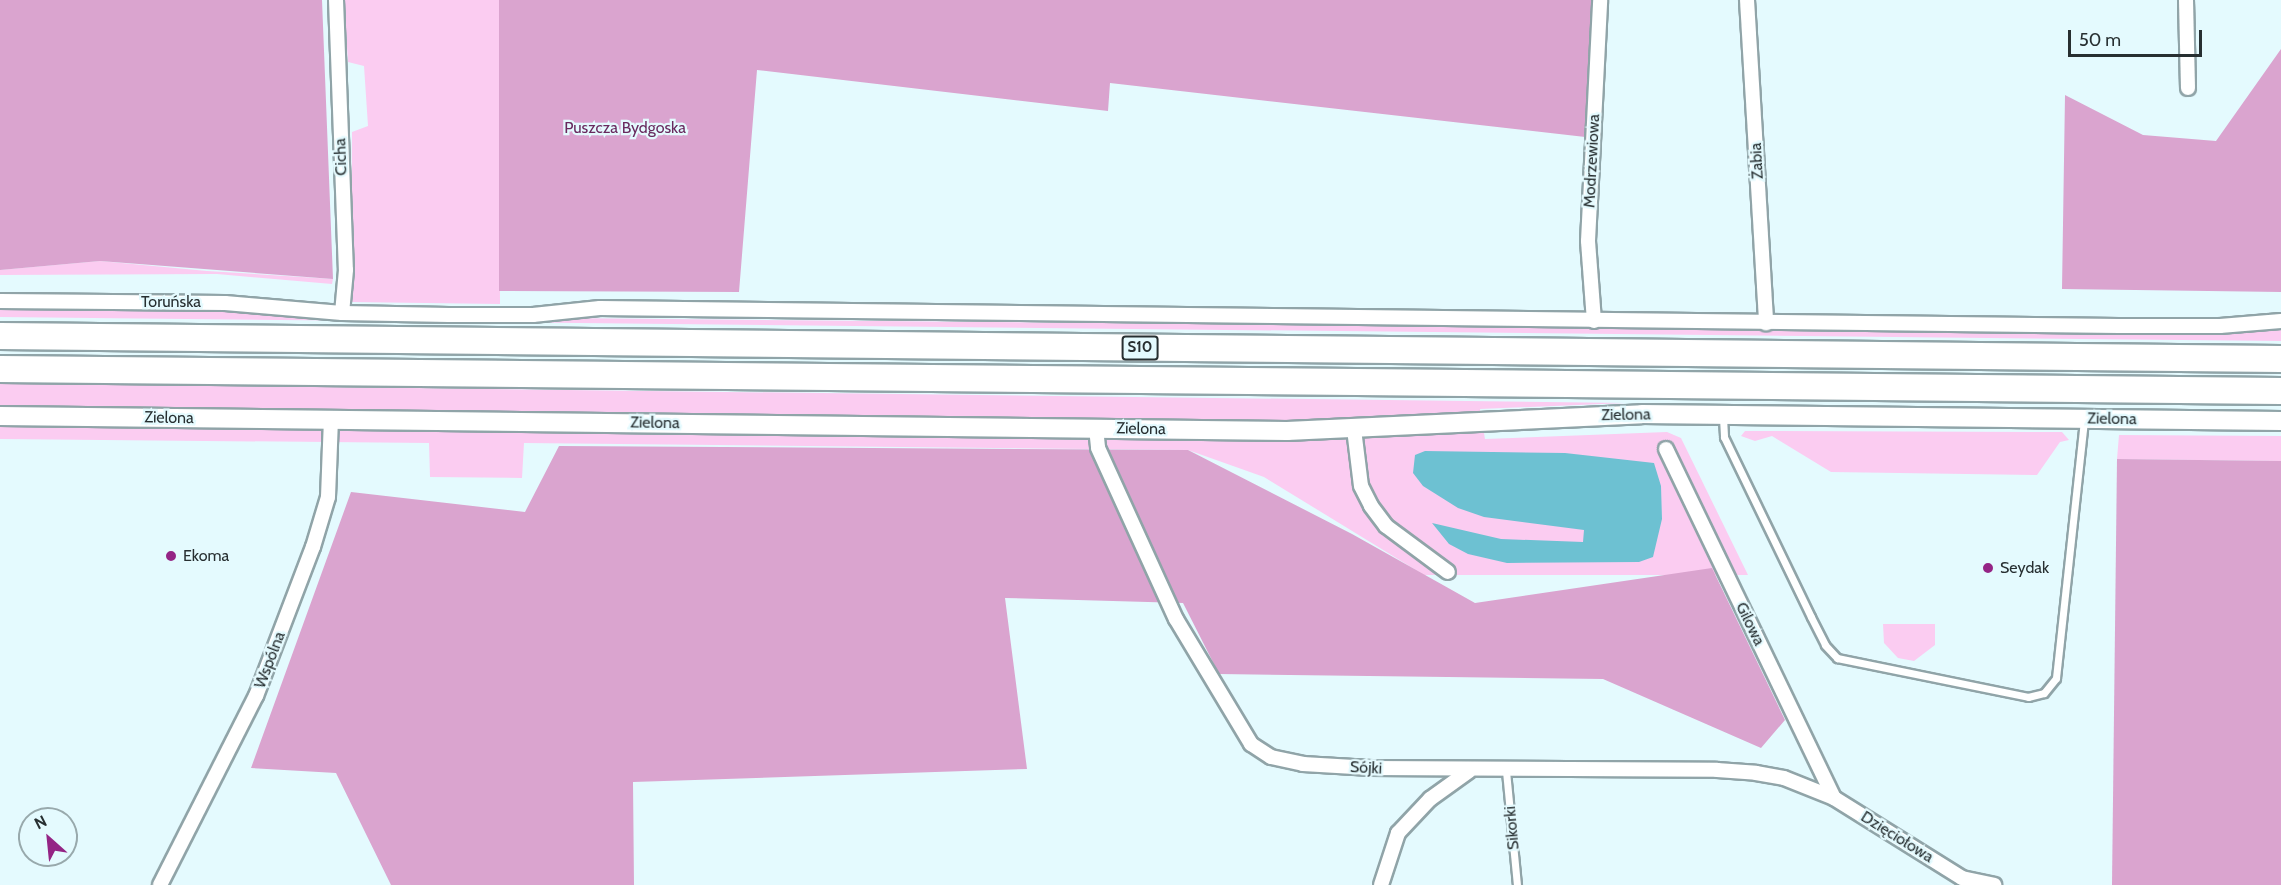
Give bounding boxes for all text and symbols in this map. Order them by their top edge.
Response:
scale bar [2071,18,2204,56]
text: 50 m [2079,29,2121,51]
street label: Modrzewiowa [1580,114,1604,208]
park label: Puszcza Bydgoska [564,118,686,138]
street label: Cicha [331,138,351,176]
street label: Żabia [1746,142,1768,180]
street label: Toruńska [141,292,201,312]
road number: S10 [1120,336,1160,360]
street label: Zielona [1601,405,1651,425]
street label: Zielona [144,408,194,428]
street label: Zielona [2087,409,2137,429]
street label: Zielona [630,413,680,433]
street label: Zielona [1116,419,1166,439]
place label: Ekoma [183,546,229,566]
marker: Ekoma [164,549,178,563]
place label: Seydak [2000,558,2049,578]
marker: Seydak [1981,561,1995,575]
street label: Gilowa [1731,599,1769,649]
street label: Wspólna [250,629,290,691]
street label: Sójki [1349,758,1383,778]
street label: Sikorki [1501,805,1523,851]
north arrow [18,807,78,867]
street label: Dzięciołowa [1857,807,1937,867]
text: N [31,811,50,833]

